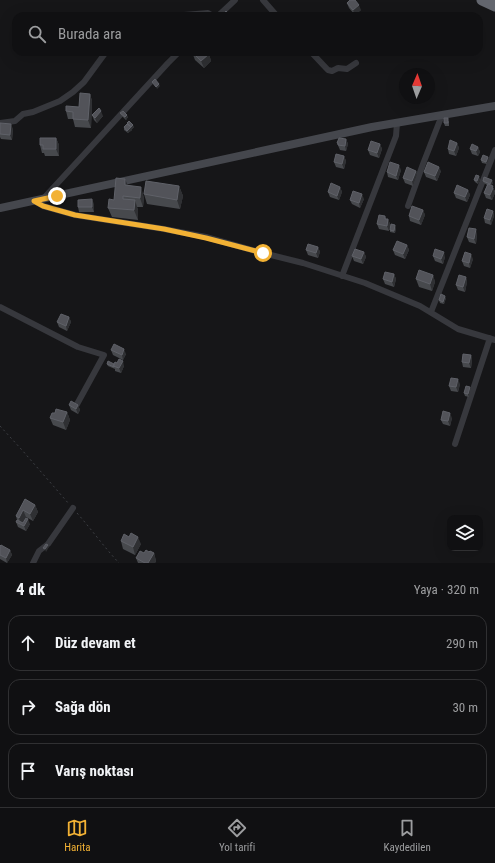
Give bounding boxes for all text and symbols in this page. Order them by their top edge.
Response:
search box [12,12,483,56]
icon: search [26,23,48,45]
text: Burada ara [58,25,122,43]
north arrow [399,68,435,104]
route end [48,187,66,205]
route start [254,244,272,262]
map controls [447,515,483,551]
button: layers [447,515,483,551]
text: 4 dk [16,579,45,599]
text: Yaya · 320 m [414,582,479,597]
icon: ahead [17,632,39,654]
text: Düz devam et [55,634,136,652]
text: 290 m [446,636,478,651]
icon: right [17,696,39,718]
text: Sağa dön [55,698,111,716]
text: 30 m [452,700,478,715]
icon: arrive [17,760,39,782]
text: Varış noktası [55,762,134,780]
tab: Harita [64,817,91,854]
tab: Yol tarifi [219,817,255,854]
tab: Kaydedilen [384,817,431,854]

